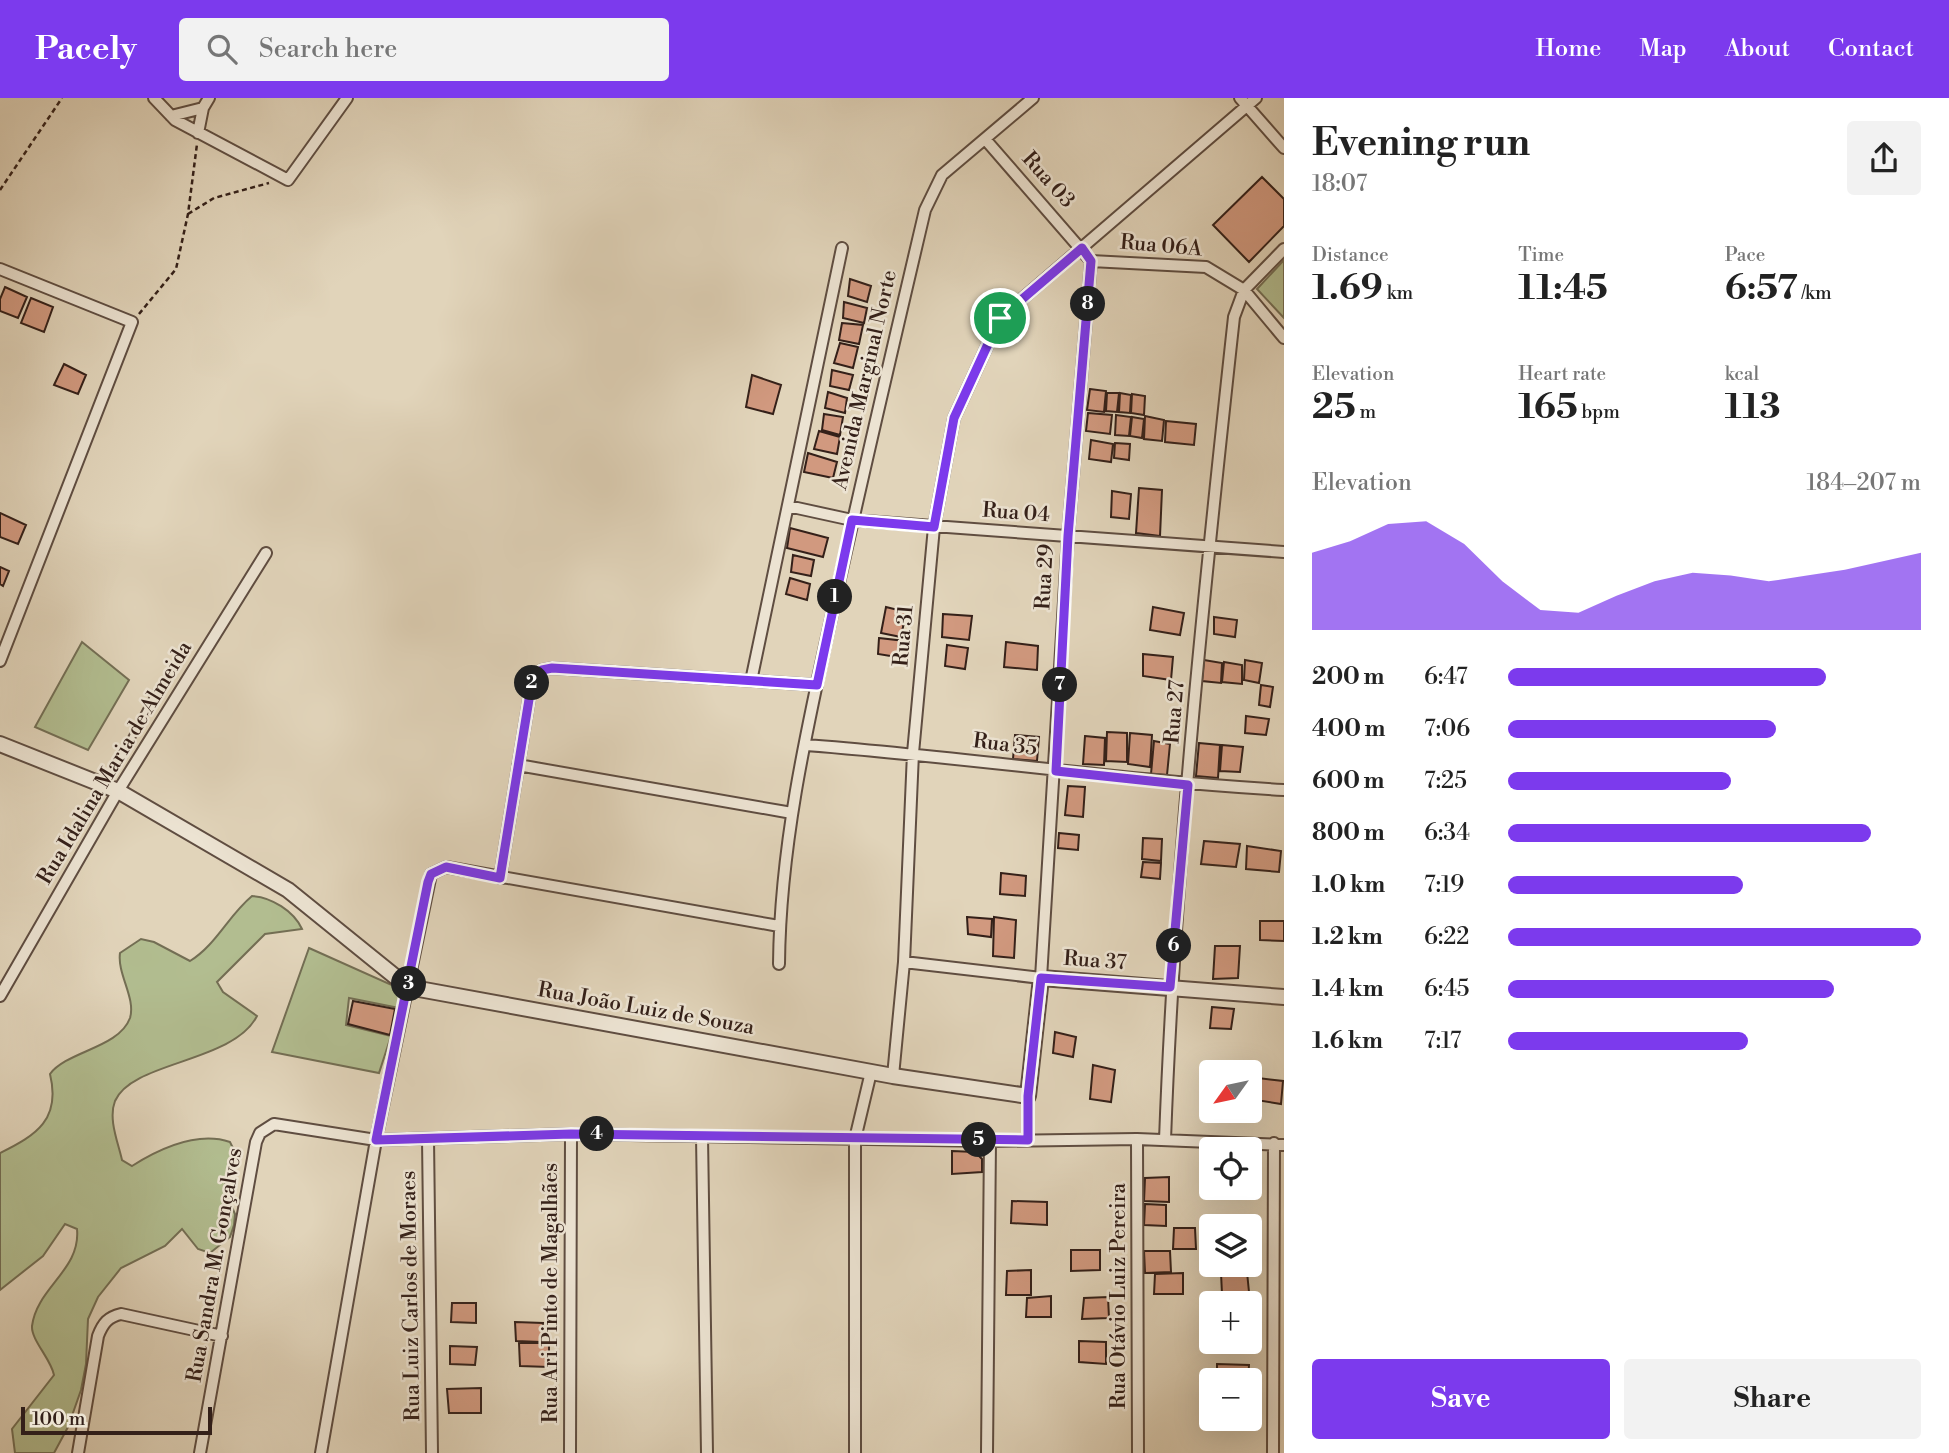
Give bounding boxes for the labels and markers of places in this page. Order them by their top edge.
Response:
pin: 8 [1070,286,1106,322]
pin [970,288,1030,348]
pin: 1 [818,580,852,614]
pin: 2 [514,666,550,700]
pin: 7 [1042,668,1078,702]
pin: 6 [1156,928,1192,964]
pin: 3 [392,966,426,1001]
pin: 4 [580,1116,614,1152]
pin: 5 [962,1122,996,1158]

